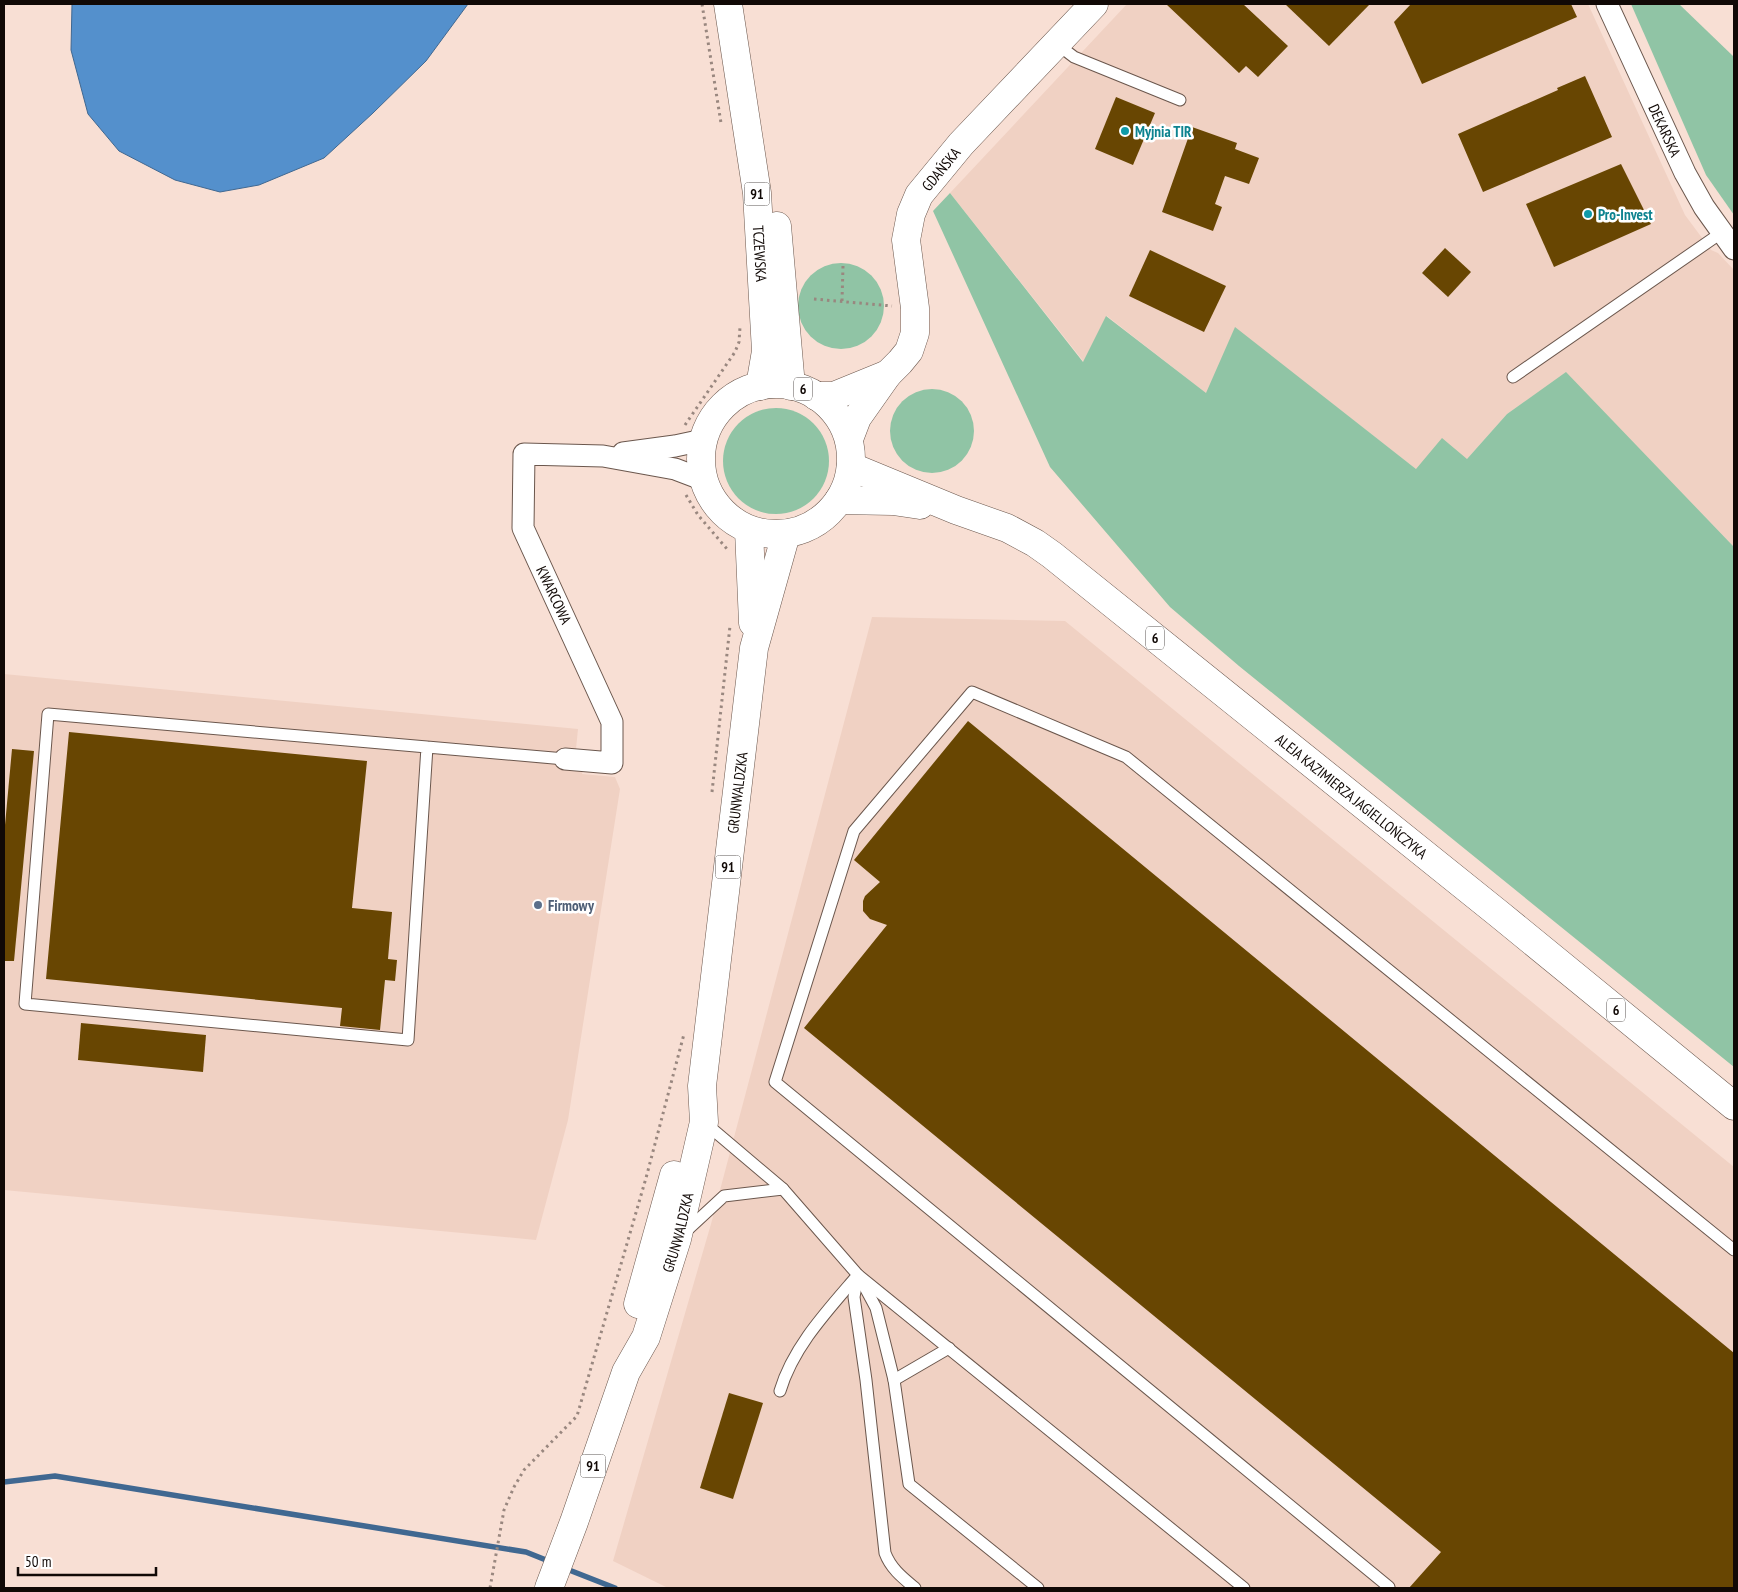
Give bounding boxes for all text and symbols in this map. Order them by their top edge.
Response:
street label: DEKARSKA [1645,101,1686,161]
place label: Myjnia TIR [1135,122,1192,141]
marker: Myjnia TIR [1119,125,1131,137]
street label: GDAŃSKA [917,143,965,194]
road number: 91 [744,182,770,205]
place label: Pro-Invest [1598,205,1653,224]
marker: Pro-Invest [1582,208,1594,220]
street label: TCZEWSKA [749,225,772,283]
road number: 6 [794,378,812,400]
street label: KWARCOWA [532,563,576,628]
road number: 6 [1146,626,1164,650]
street label: ALEJA KAZIMIERZA JAGIELLOŃCZYKA [1272,729,1432,863]
street label: GRUNWALDZKA [723,750,751,834]
road number: 91 [716,856,740,879]
place label: Firmowy [548,896,595,915]
marker: Firmowy [532,899,544,911]
road number: 6 [1607,998,1625,1022]
street label: GRUNWALDZKA [658,1190,697,1275]
road number: 91 [580,1454,606,1478]
scale bar [18,1544,155,1576]
text: 50 m [25,1552,51,1571]

